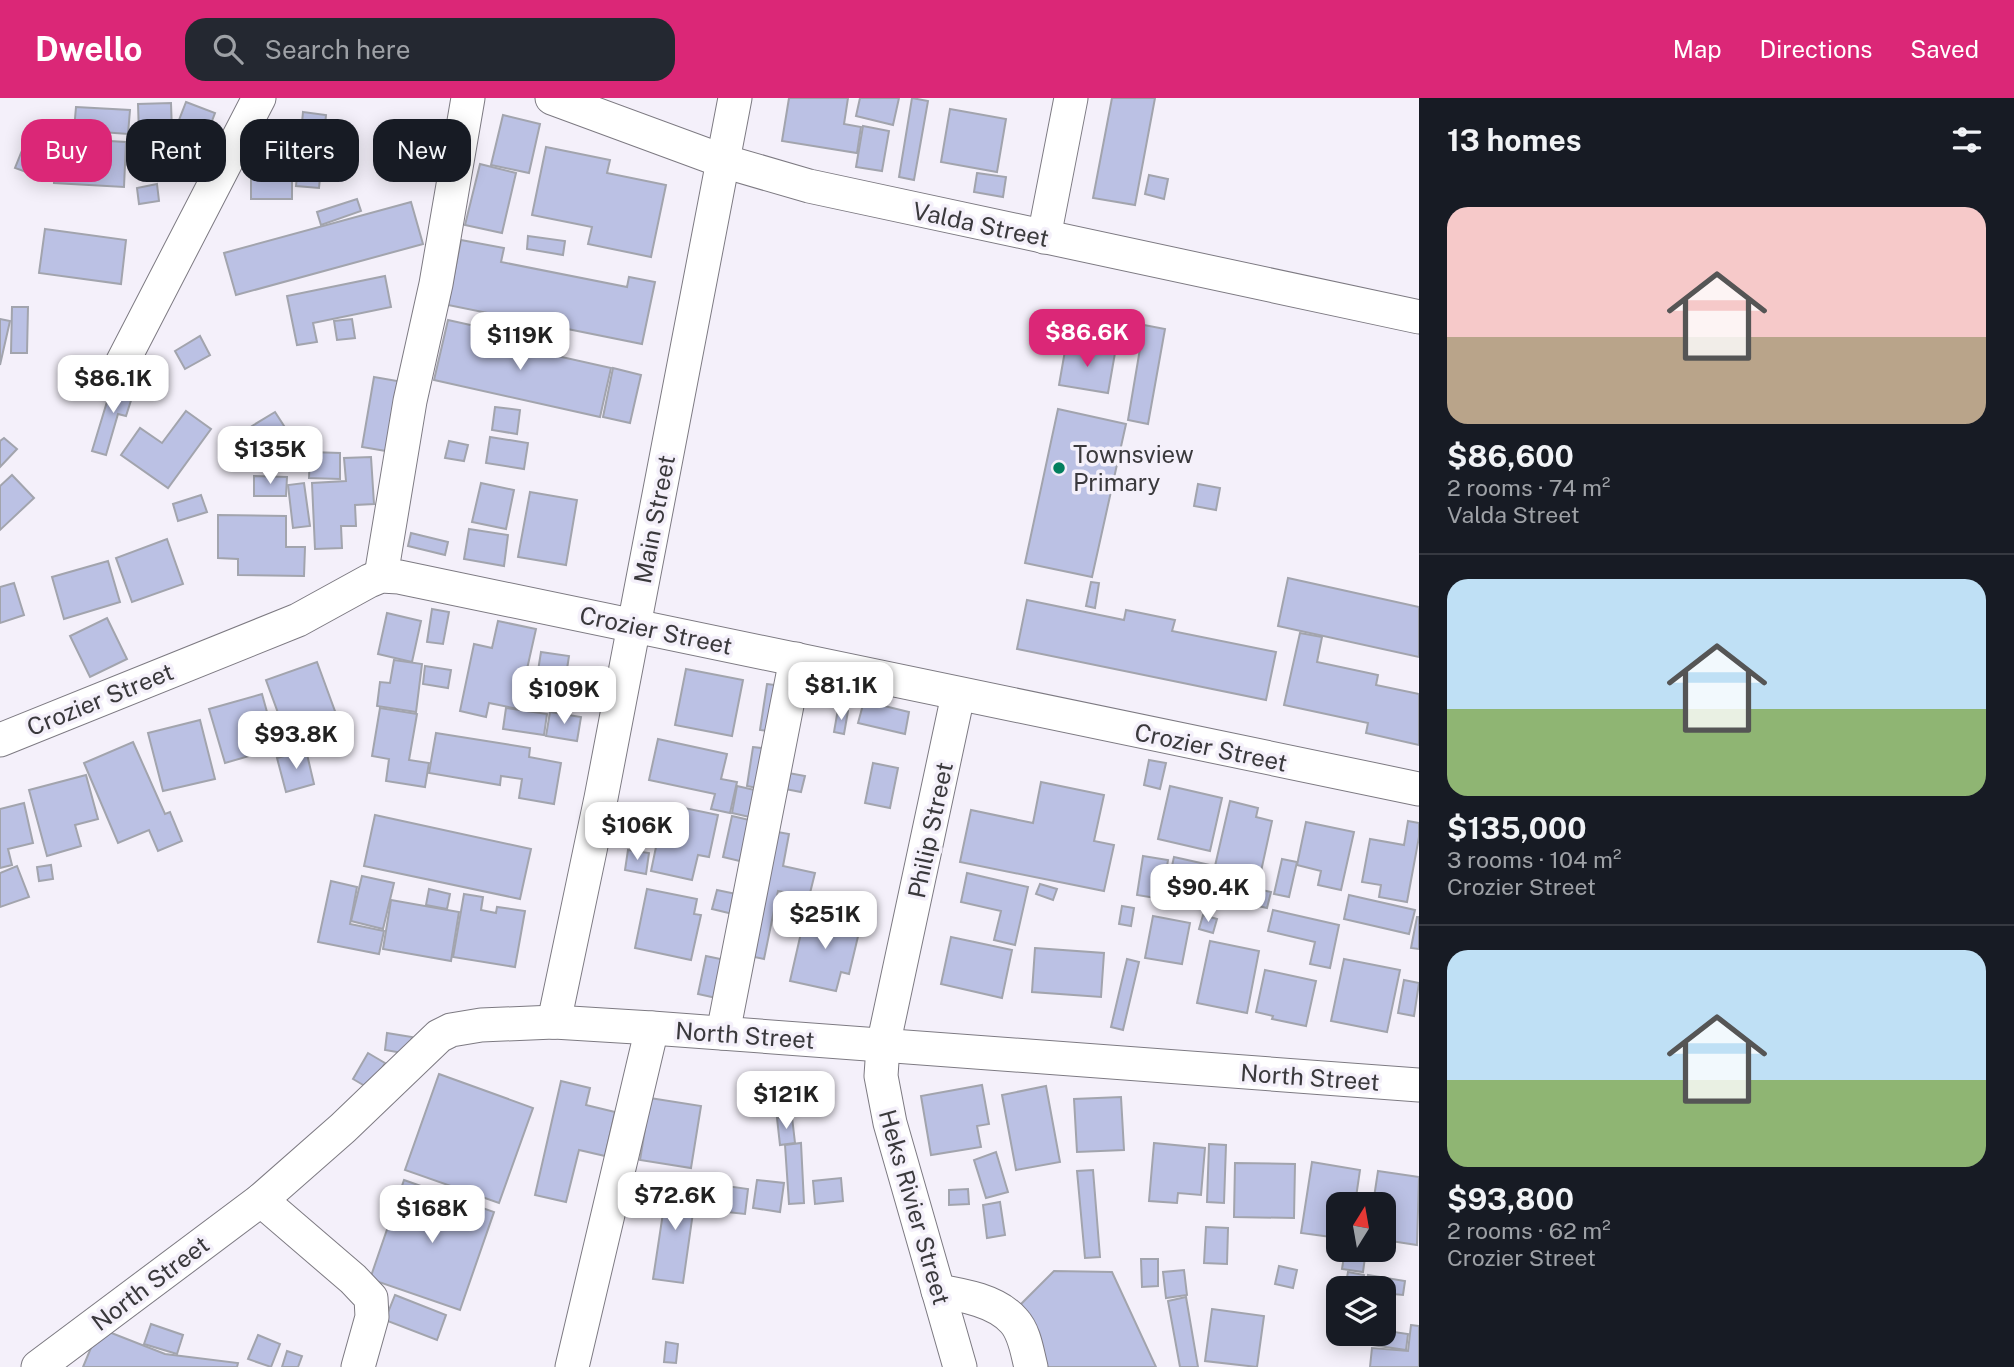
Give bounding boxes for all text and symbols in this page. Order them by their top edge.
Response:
search box [185,18,675,81]
text: Dwello [35,30,143,68]
icon: search [209,30,247,68]
text: Search here [265,34,411,65]
text: Map [1673,35,1722,63]
text: Directions [1760,35,1872,63]
text: Saved [1910,35,1979,63]
chip: Buy [21,119,112,182]
chip: Rent [126,119,226,182]
chip: Filters [240,119,359,182]
chip: New [373,119,471,182]
icon: filters [1948,121,1986,159]
text: 13 homes [1447,122,1582,158]
street label: Valda Street [910,196,1052,252]
icon: home [1654,253,1780,379]
pin: $86.6K [1030,310,1144,369]
pin: $119K [471,313,569,372]
text: $86.6K [1045,318,1129,345]
text: $119K [487,321,554,348]
pin: $86.1K [56,356,170,415]
text: $86.1K [74,364,152,391]
pin: $135K [221,426,319,486]
text: $135K [234,435,306,462]
text: $86,600 [1447,438,1574,474]
place label: Townsview Primary [1073,440,1194,496]
street label: Main Street [628,452,680,586]
marker: Townsview Primary [1051,460,1067,476]
text: 2 rooms · 74 m² [1447,474,1610,501]
text: Valda Street [1447,501,1580,528]
street label: Crozier Street [577,600,735,660]
icon: home [1654,625,1780,751]
street label: Crozier Street [23,657,177,741]
pin: $81.1K [784,662,898,722]
pin: $109K [515,666,613,726]
text: $81.1K [804,671,878,698]
text: $109K [528,675,600,702]
pin: $93.8K [239,712,353,771]
street label: Crozier Street [1132,717,1290,777]
text: $93.8K [254,720,338,747]
street label: Philip Street [902,759,958,901]
pin: $106K [588,802,686,862]
text: $135,000 [1447,810,1587,846]
text: $106K [601,811,673,838]
text: 3 rooms · 104 m² [1447,846,1621,873]
pin: $90.4K [1151,864,1265,924]
text: $90.4K [1166,873,1250,900]
text: Crozier Street [1447,873,1596,900]
pin: $251K [776,892,874,951]
text: $251K [789,900,861,927]
icon: home [1654,996,1780,1122]
street label: North Street [674,1016,816,1054]
street label: North Street [1239,1058,1381,1096]
pin: $121K [737,1072,835,1131]
text: $121K [753,1080,819,1107]
street label: Heks Rivier Street [874,1106,956,1308]
pin: $72.6K [618,1172,732,1232]
text: $72.6K [634,1181,716,1208]
text: $93,800 [1447,1181,1574,1217]
pin: $168K [383,1186,481,1245]
north arrow [1326,1192,1396,1262]
map controls [1326,1192,1396,1346]
text: $168K [396,1194,468,1221]
text: 2 rooms · 62 m² [1447,1217,1611,1244]
street label: North Street [86,1230,214,1336]
text: Crozier Street [1447,1244,1596,1271]
button: layers [1326,1276,1396,1346]

